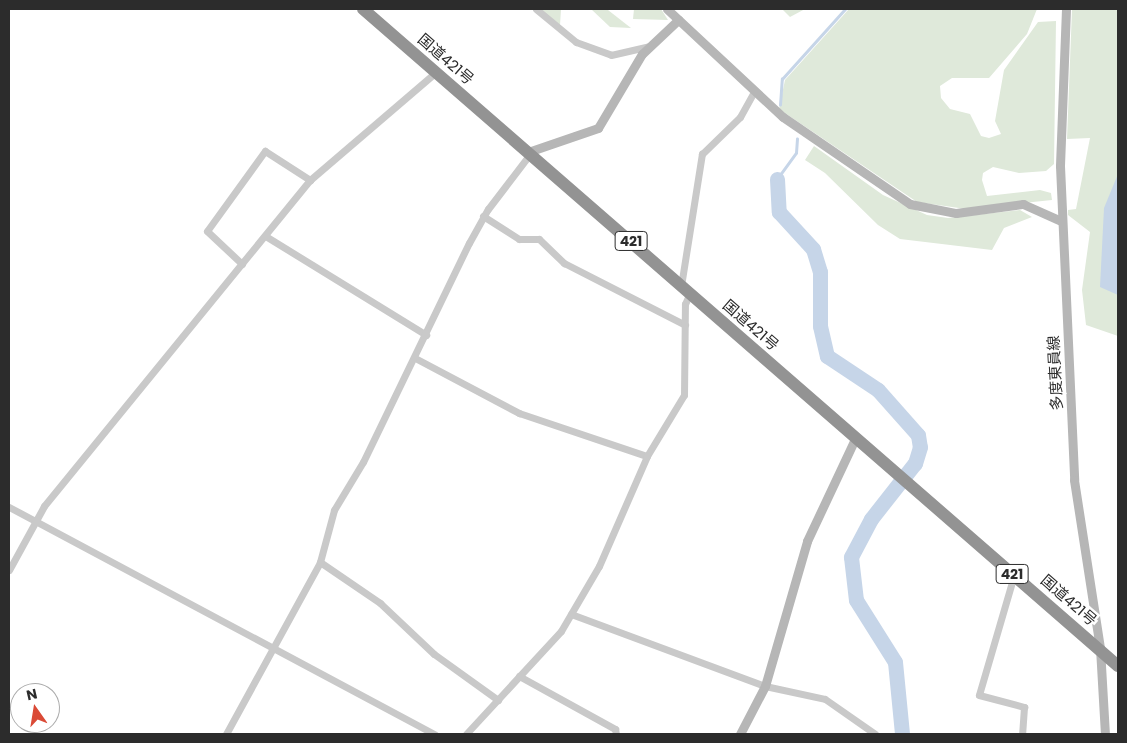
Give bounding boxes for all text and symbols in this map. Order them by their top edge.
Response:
street label: 国道421号 [414,30,478,88]
road number: 421 [614,230,648,252]
street label: 国道421号 [719,296,783,354]
street label: 多度東員線 [1044,335,1066,411]
road number: 421 [994,562,1030,586]
street label: 国道421号 [1037,571,1101,629]
north arrow [10,683,60,733]
text: N [24,683,39,705]

